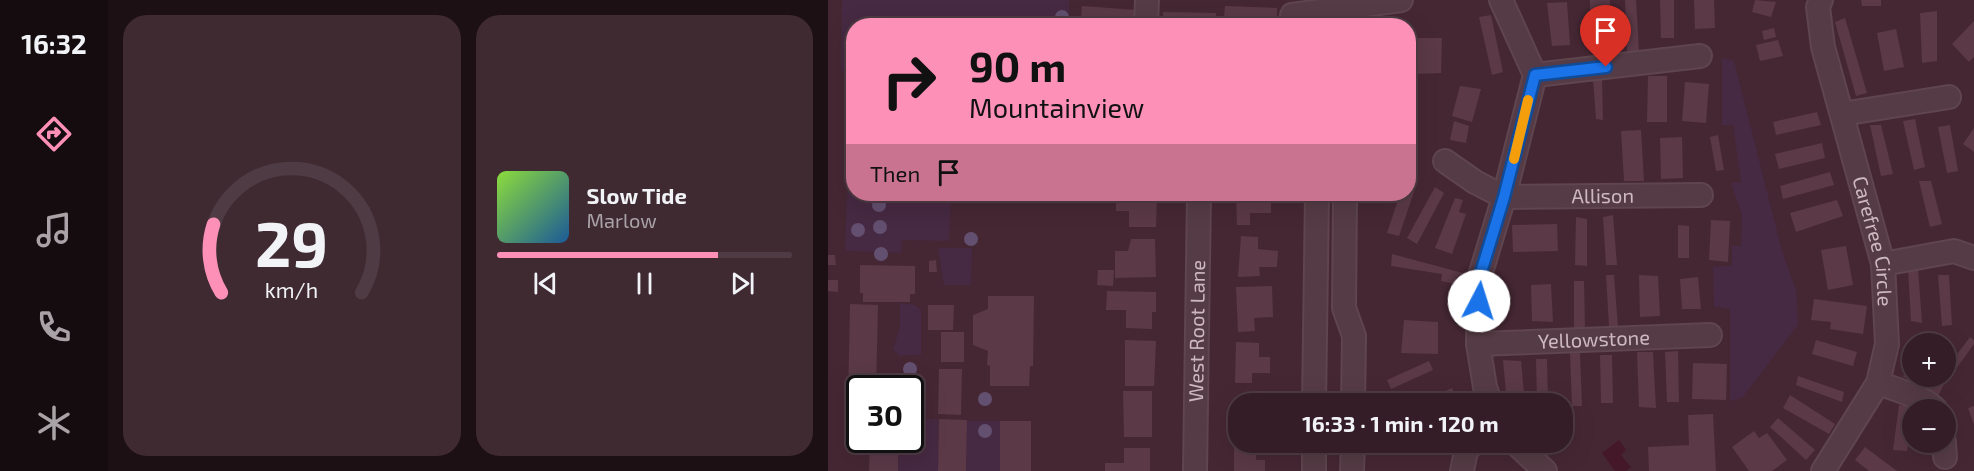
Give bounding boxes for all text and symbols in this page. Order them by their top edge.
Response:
pin [1580,5,1631,67]
icon: arrive [1589,14,1622,47]
text: 16:32 [21,27,87,59]
text: 90 m [969,40,1066,90]
icon: right [870,42,948,120]
text: Mountainview [969,91,1144,123]
icon: directions [33,113,75,155]
icon: arrive [932,156,965,189]
text: Then [870,160,920,186]
street label: Carefree Circle [1848,173,1898,307]
text: Slow Tide [587,182,687,208]
street label: Allison [1571,183,1634,207]
text: 29 [255,205,328,280]
text: Marlow [587,208,657,232]
icon: music [33,209,75,251]
street label: West Root Lane [1183,260,1209,402]
icon: previous [529,267,562,300]
icon: pause [628,267,661,300]
icon: next [726,267,759,300]
position arrow [1447,269,1511,333]
text: km/h [265,277,318,302]
icon: phone [33,306,75,348]
street label: Yellowstone [1537,324,1650,353]
map controls [1902,333,1956,453]
button: + [1902,333,1956,387]
speed limit sign: 30 [846,375,924,453]
button: − [1902,399,1956,453]
icon: climate [33,402,75,444]
text: 16:33 · 1 min · 120 m [1302,410,1499,436]

